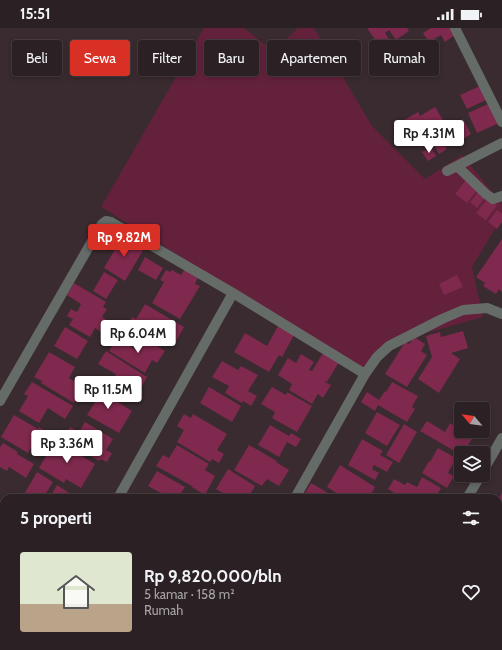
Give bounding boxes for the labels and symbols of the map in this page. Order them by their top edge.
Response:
pin: Rp 4.31M [388,120,470,154]
pin: Rp 9.82M [83,224,165,258]
pin: Rp 6.04M [97,320,179,354]
pin: Rp 11.5M [67,376,149,410]
north arrow [454,402,490,438]
pin: Rp 3.36M [26,430,108,464]

